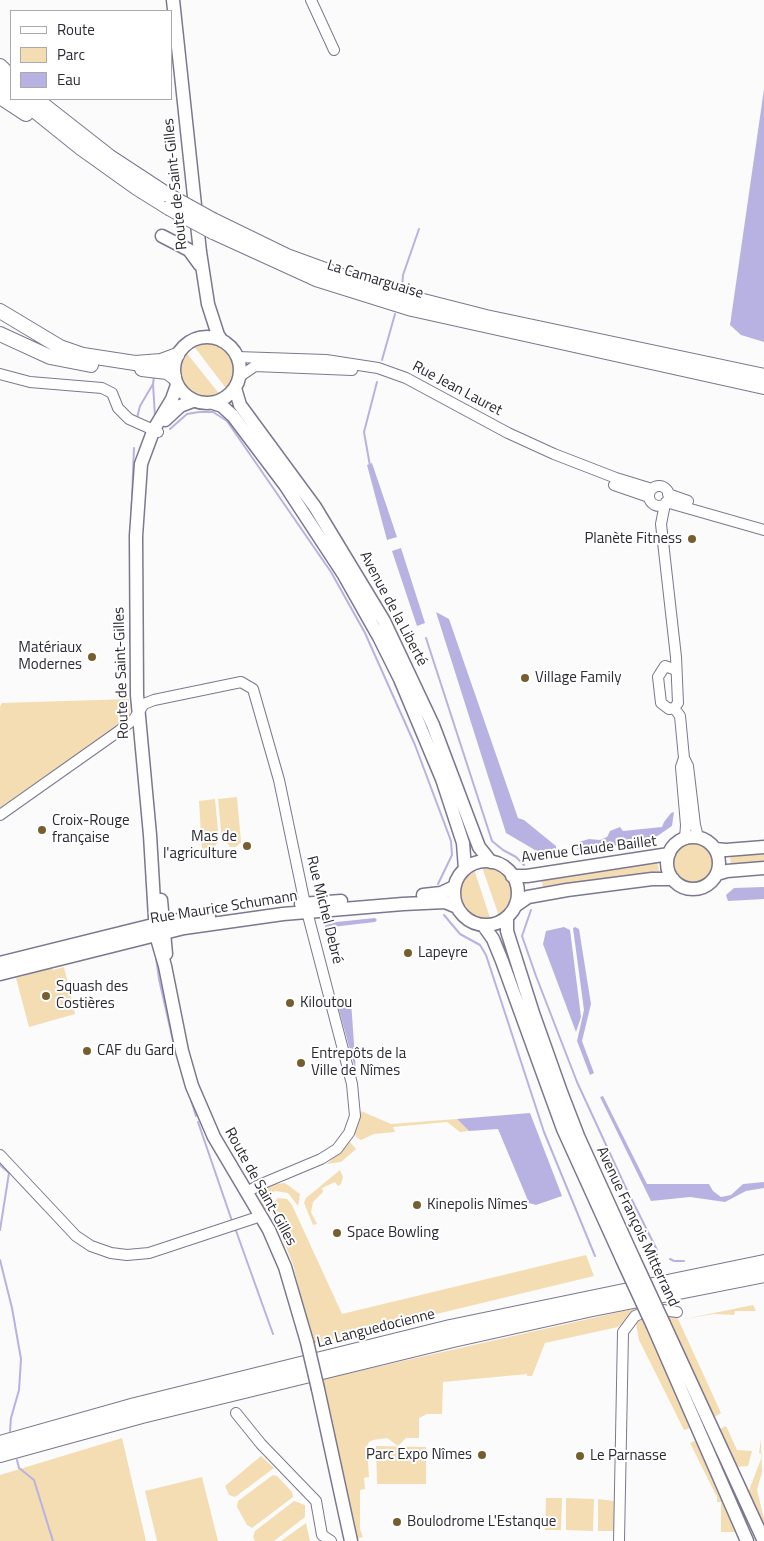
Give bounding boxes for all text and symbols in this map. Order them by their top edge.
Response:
legend [10,10,172,100]
text: Route [57,18,95,41]
text: Parc [57,43,85,66]
text: Eau [57,68,81,91]
street label: Route de Saint-Gilles [160,117,192,251]
street label: La Camarguaise [325,257,425,303]
street label: Rue Jean Lauret [409,358,505,420]
place label: Planète Fitness [584,530,682,548]
marker: Planète Fitness [686,533,698,545]
street label: Avenue de la Liberté [355,549,431,669]
street label: Route de Saint-Gilles [111,607,133,739]
place label: Matériaux Modernes [18,639,82,674]
marker: Matériaux Modernes [86,651,98,663]
place label: Village Family [535,669,621,687]
marker: Village Family [519,672,531,684]
place label: Croix-Rouge française [52,812,129,847]
marker: Croix-Rouge française [36,824,48,836]
place label: Mas de l'agriculture [163,828,237,863]
street label: Avenue Claude Baillet [520,833,658,867]
marker: Mas de l'agriculture [241,840,253,852]
street label: Rue Michel Debré [302,854,346,966]
street label: Rue Maurice Schumann [149,887,299,929]
place label: Lapeyre [418,944,468,962]
marker: Lapeyre [402,947,414,959]
place label: Squash des Costières [56,978,128,1013]
marker: Squash des Costières [40,990,52,1002]
place label: Kiloutou [300,994,352,1012]
marker: Kiloutou [284,997,296,1009]
place label: CAF du Gard [97,1042,174,1060]
marker: CAF du Gard [81,1045,93,1057]
place label: Entrepôts de la Ville de Nîmes [311,1045,406,1080]
marker: Entrepôts de la Ville de Nîmes [295,1057,307,1069]
street label: Route de Saint-Gilles [220,1125,300,1249]
street label: Avenue François Mitterrand [592,1144,682,1310]
place label: Kinepolis Nîmes [427,1196,528,1214]
marker: Kinepolis Nîmes [411,1199,423,1211]
place label: Space Bowling [347,1224,439,1242]
marker: Space Bowling [331,1227,343,1239]
street label: La Languedocienne [315,1306,437,1352]
place label: Parc Expo Nîmes [366,1446,472,1464]
place label: Le Parnasse [590,1447,667,1465]
marker: Parc Expo Nîmes [476,1449,488,1461]
marker: Le Parnasse [574,1450,586,1462]
place label: Boulodrome L'Estanque [407,1513,556,1531]
marker: Boulodrome L'Estanque [391,1516,403,1528]

